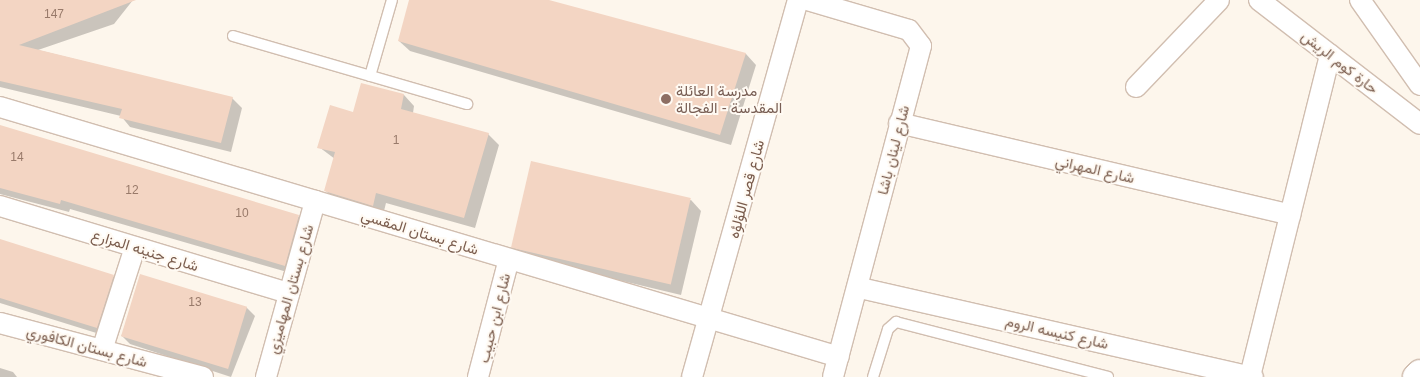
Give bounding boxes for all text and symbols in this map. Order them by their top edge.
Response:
house number: 147 [44,8,64,22]
street label: حارة كوم الريش [1298,26,1382,98]
place label: مدرسة العائلة المقدسة - الفجالة [676,81,782,116]
marker: مدرسة العائلة المقدسة - الفجالة [660,93,672,105]
street label: شارع لينان باشا [873,103,913,197]
house number: 1 [393,134,399,148]
street label: شارع قصر اللؤلؤه [724,138,768,240]
house number: 14 [10,151,24,165]
street label: شارع المهراني [1054,151,1136,187]
house number: 12 [125,184,139,198]
street label: شارع بستان المقسي [359,206,481,258]
house number: 10 [235,207,249,221]
street label: شارع بستان المهاميزي [263,222,317,356]
street label: شارع جنينه المزارع [89,225,201,275]
street label: شارع ابن حبيب [474,271,514,365]
house number: 13 [188,296,202,310]
street label: شارع كنيسه الروم [1004,311,1110,353]
street label: شارع بستان الكافوري [25,321,149,371]

